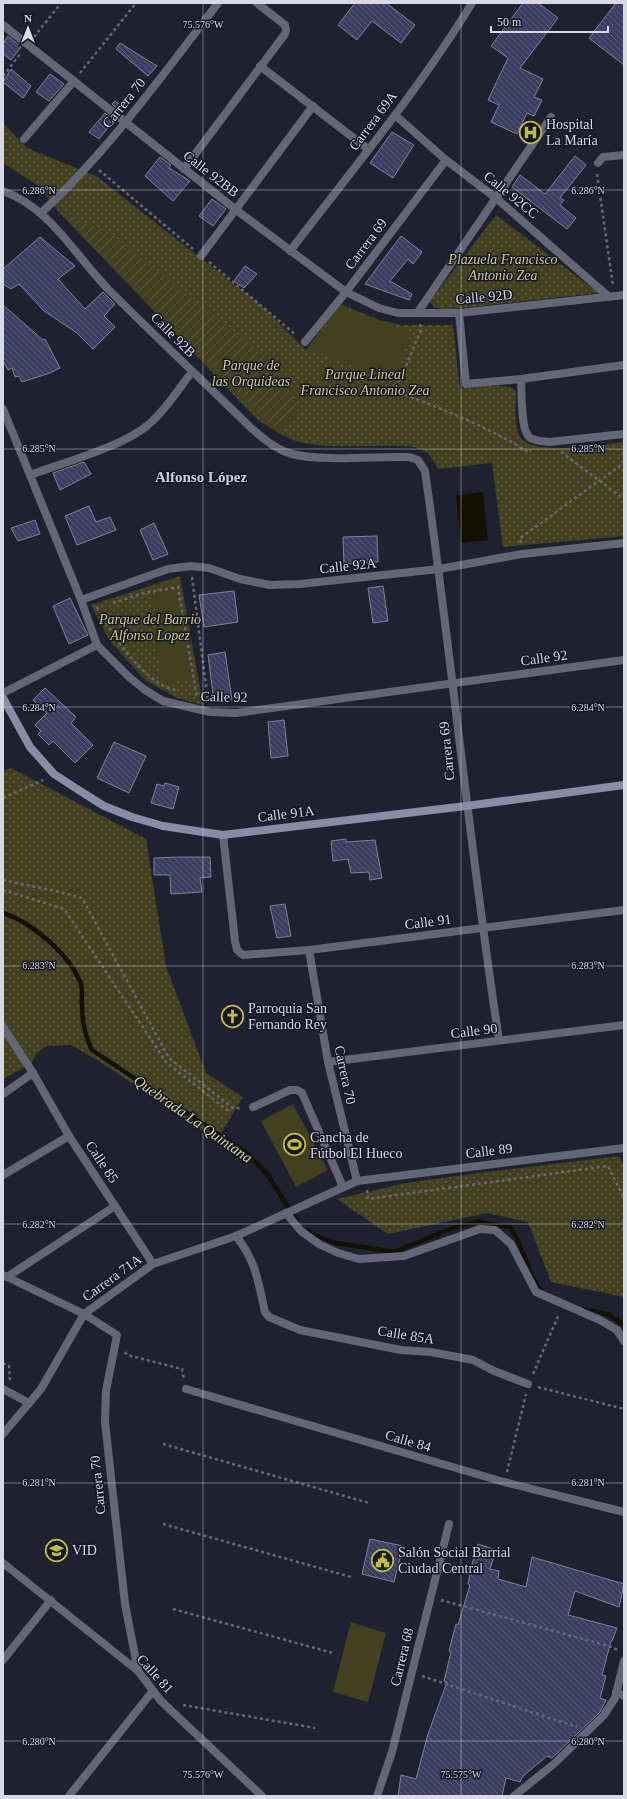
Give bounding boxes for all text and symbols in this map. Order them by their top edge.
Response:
north arrow [8,8,48,48]
scale bar [491,8,608,34]
text: N [24,12,32,24]
text: 50 m [497,15,522,29]
text: 75.576°W [183,19,224,30]
street label: Carrera 70 [99,75,149,131]
street label: Carrera 69A [346,88,400,153]
place label: Hospital La María [546,117,598,148]
hospital icon: Hospital La María [518,119,544,145]
street label: Calle 92BB [180,148,242,200]
street label: Calle 92CC [481,168,541,222]
text: 6.286°N [22,185,56,196]
text: 6.286°N [571,185,605,196]
street label: Carrera 69 [342,216,390,272]
park label: Plazuela Francisco Antonio Zea [447,252,558,283]
street label: Calle 92D [455,287,513,307]
street label: Calle 92B [148,310,198,360]
park label: Parque de las Orquideas [212,358,291,389]
park label: Parque Lineal Francisco Antonio Zea [300,367,429,398]
text: 6.285°N [22,443,56,454]
text: 6.285°N [571,443,605,454]
district label: Alfonso López [155,469,247,485]
street label: Calle 92A [319,555,378,576]
park label: Parque del Barrio Alfonso Lopez [98,612,201,643]
street label: Calle 92 [520,647,568,669]
street label: Calle 92 [200,689,248,705]
text: 6.284°N [22,702,56,713]
text: 6.284°N [571,702,605,713]
street label: Carrera 69 [436,721,458,781]
street label: Calle 91A [257,803,316,825]
street label: Calle 91 [404,912,452,932]
text: 6.283°N [22,960,56,971]
text: 6.283°N [571,960,605,971]
place label: Parroquia San Fernando Rey [248,1001,327,1032]
church icon: Parroquia San Fernando Rey [219,1003,245,1029]
street label: Calle 90 [450,1021,498,1041]
street label: Carrera 70 [331,1044,359,1106]
water label: Quebrada La Quintana [131,1072,255,1166]
place label: Cancha de Fútbol El Hueco [310,1130,403,1161]
sports icon: Cancha de Fútbol El Hueco [281,1132,307,1158]
street label: Calle 85 [83,1138,121,1186]
street label: Calle 89 [465,1141,513,1161]
text: 6.282°N [22,1219,56,1230]
text: 6.282°N [571,1219,605,1230]
street label: Carrera 71A [79,1251,145,1305]
street label: Calle 85A [377,1323,436,1347]
street label: Calle 84 [383,1427,433,1455]
street label: Carrera 70 [87,1455,109,1515]
text: 6.281°N [22,1477,56,1488]
text: 6.281°N [571,1477,605,1488]
school or university icon: VID [43,1537,69,1563]
place label: VID [72,1543,97,1558]
place label: Salón Social Barrial Ciudad Central [398,1545,511,1576]
public building icon: Salón Social Barrial Ciudad Central [369,1547,395,1573]
street label: Carrera 68 [388,1626,416,1688]
street label: Calle 81 [134,1652,176,1696]
text: 6.280°N [22,1736,56,1747]
text: 6.280°N [571,1736,605,1747]
text: 75.576°W [183,1769,224,1780]
text: 75.575°W [441,1769,482,1780]

